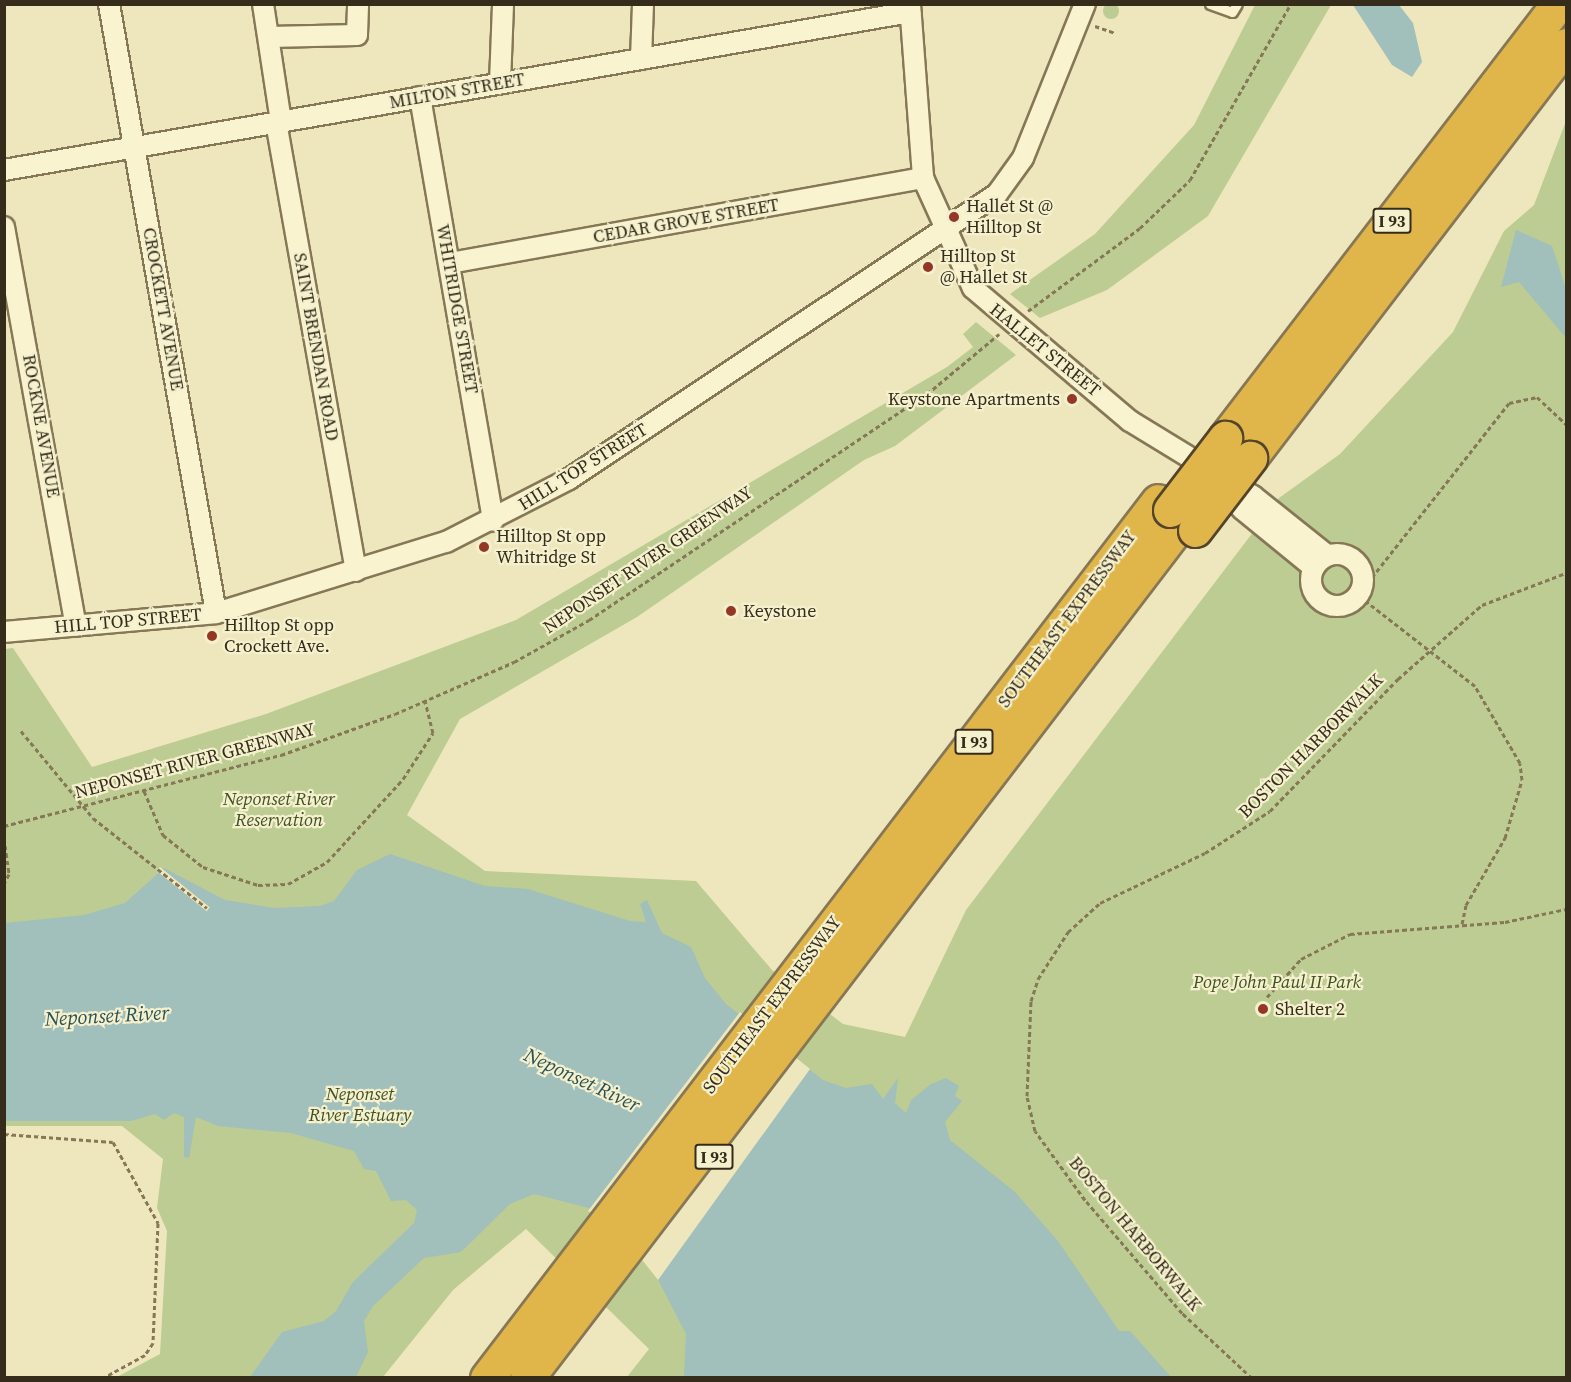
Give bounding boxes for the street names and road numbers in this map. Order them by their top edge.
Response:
street label: MILTON STREET [388,68,526,114]
street label: CEDAR GROVE STREET [591,194,781,248]
road number: I 93 [1372,208,1412,234]
street label: WHITRIDGE STREET [431,223,483,395]
street label: CROCKETT AVENUE [138,226,188,392]
street label: SAINT BRENDAN ROAD [289,251,343,443]
street label: HALLET STREET [985,299,1105,401]
street label: ROCKNE AVENUE [18,353,64,499]
street label: HILL TOP STREET [514,419,652,515]
street label: NEPONSET RIVER GREENWAY [539,482,757,638]
street label: SOUTHEAST EXPRESSWAY [993,526,1141,712]
street label: HILL TOP STREET [53,604,203,638]
street label: BOSTON HARBORWALK [1234,669,1388,823]
street label: NEPONSET RIVER GREENWAY [72,718,318,804]
road number: I 93 [954,729,994,755]
street label: SOUTHEAST EXPRESSWAY [698,912,846,1098]
road number: I 93 [694,1144,734,1170]
street label: BOSTON HARBORWALK [1064,1152,1206,1316]

